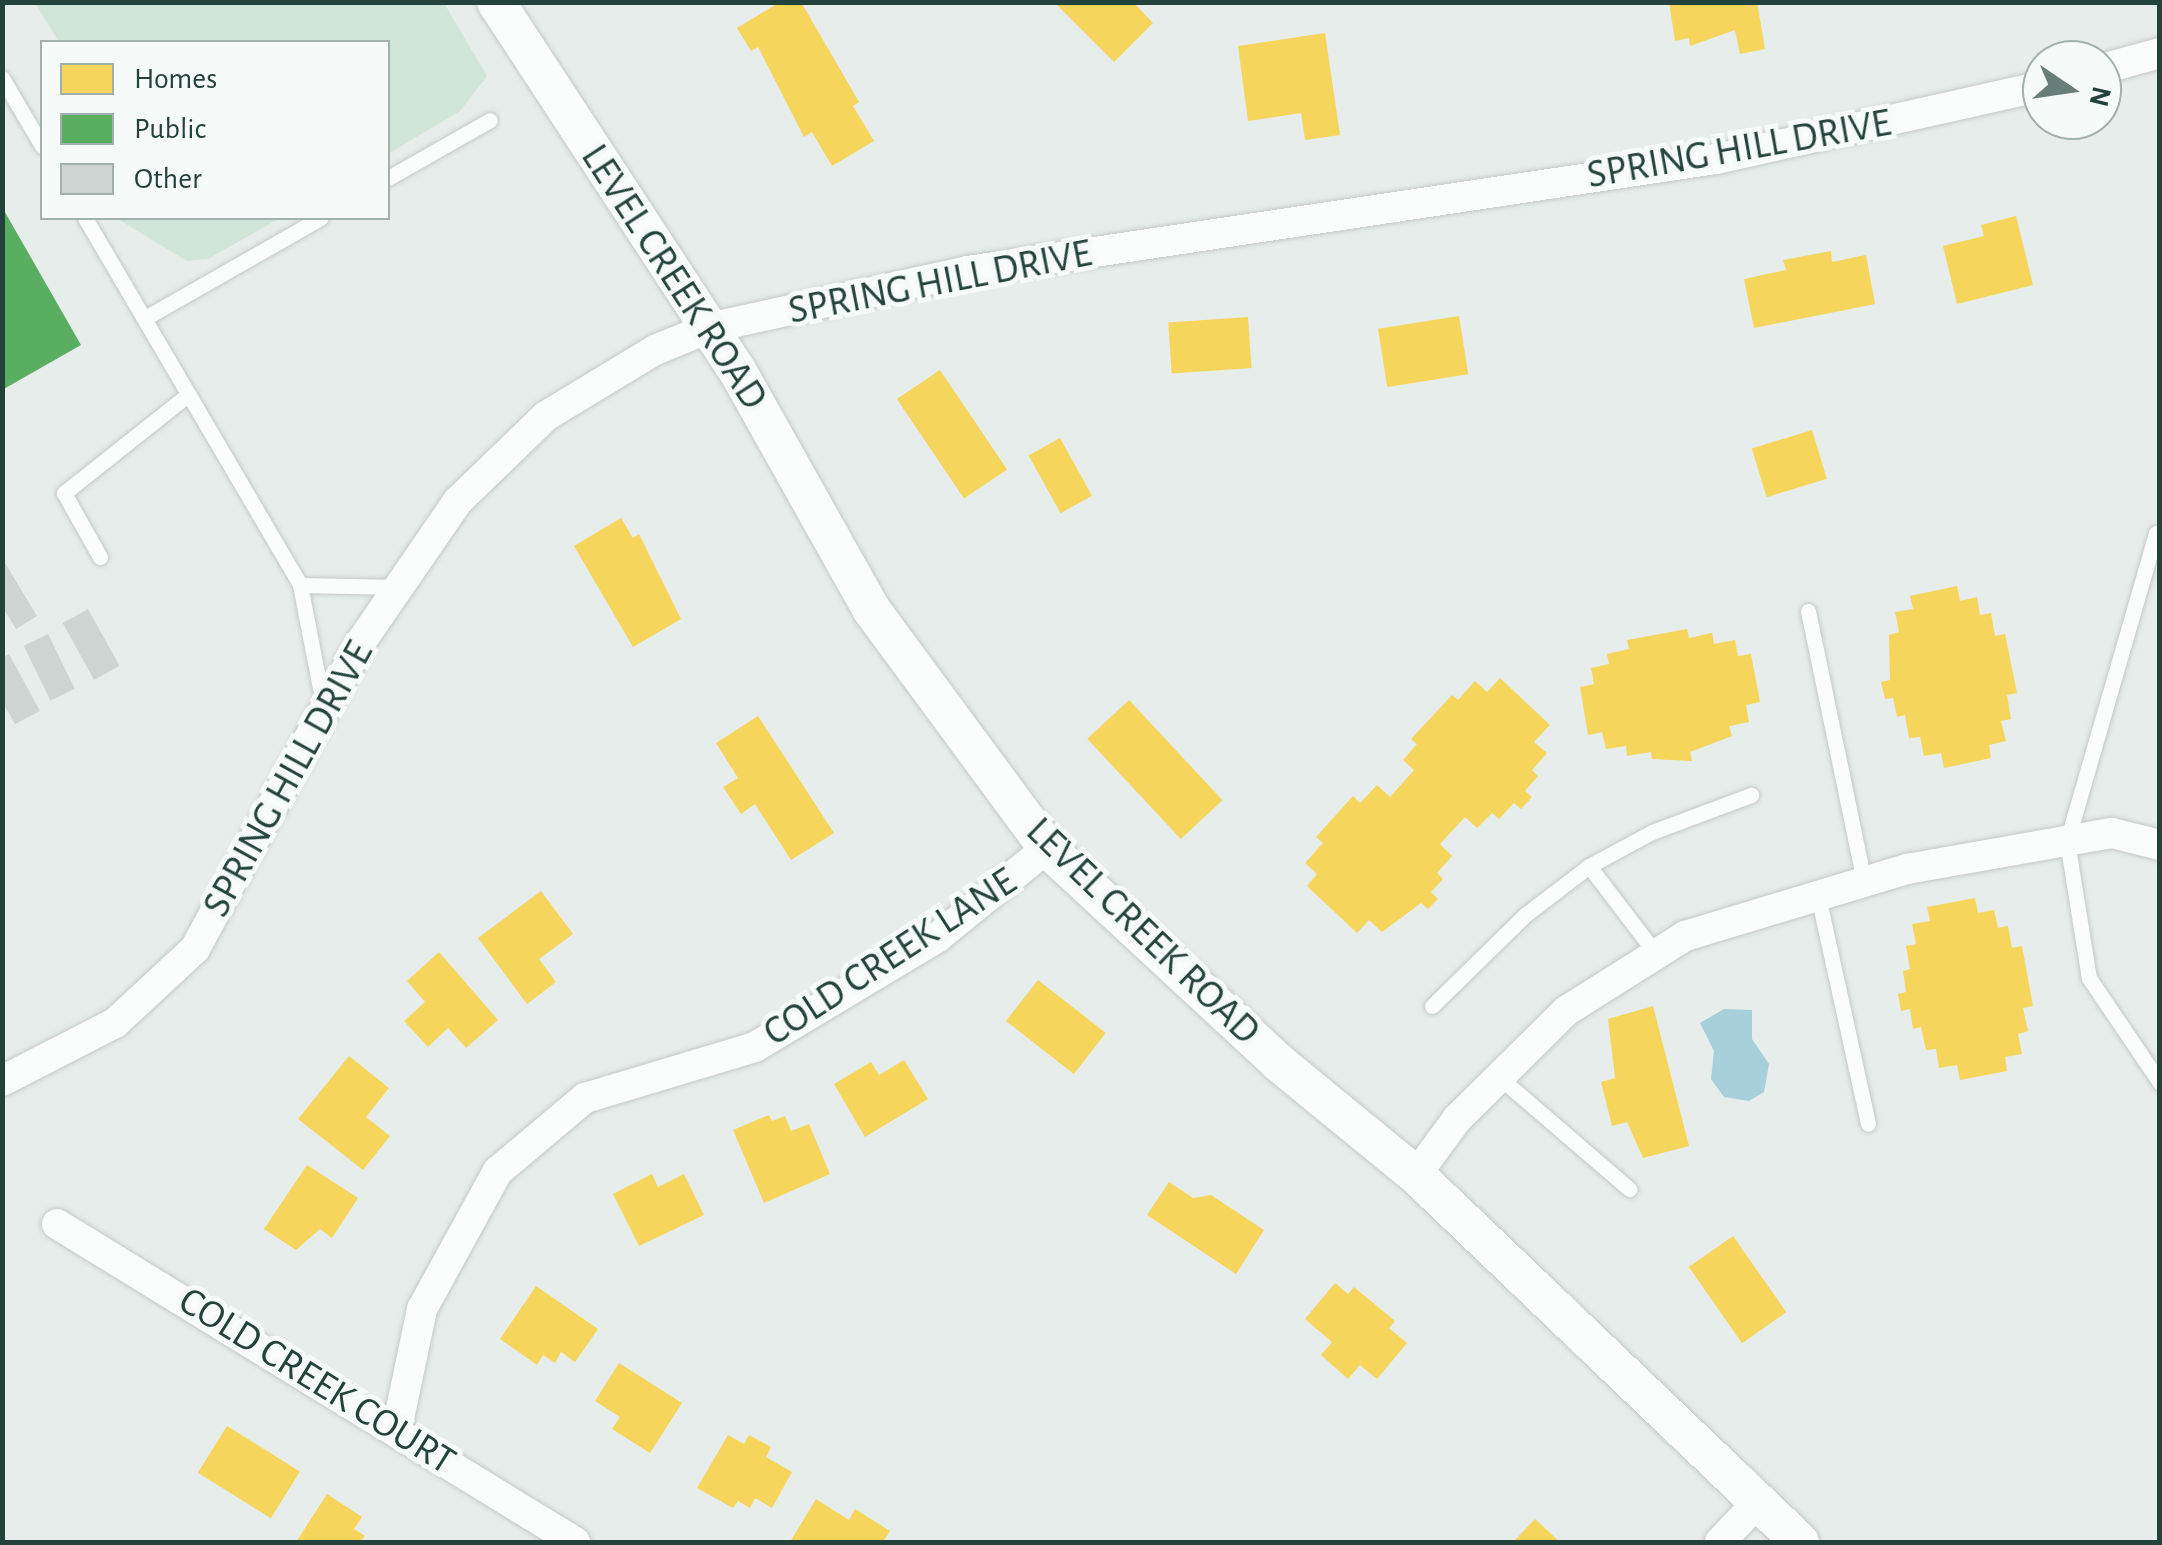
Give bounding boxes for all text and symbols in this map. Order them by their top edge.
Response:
legend [40,40,390,220]
north arrow [2022,40,2122,140]
text: Homes [134,64,217,94]
text: N [2083,84,2115,109]
street label: SPRING HILL DRIVE [1583,99,1895,199]
text: Public [134,114,206,144]
street label: LEVEL CREEK ROAD [570,135,778,419]
text: Other [134,164,202,194]
street label: SPRING HILL DRIVE [784,229,1096,335]
street label: SPRING HILL DRIVE [192,633,384,925]
street label: LEVEL CREEK ROAD [1016,807,1270,1055]
street label: COLD CREEK LANE [755,857,1025,1057]
street label: COLD CREEK COURT [170,1277,464,1485]

